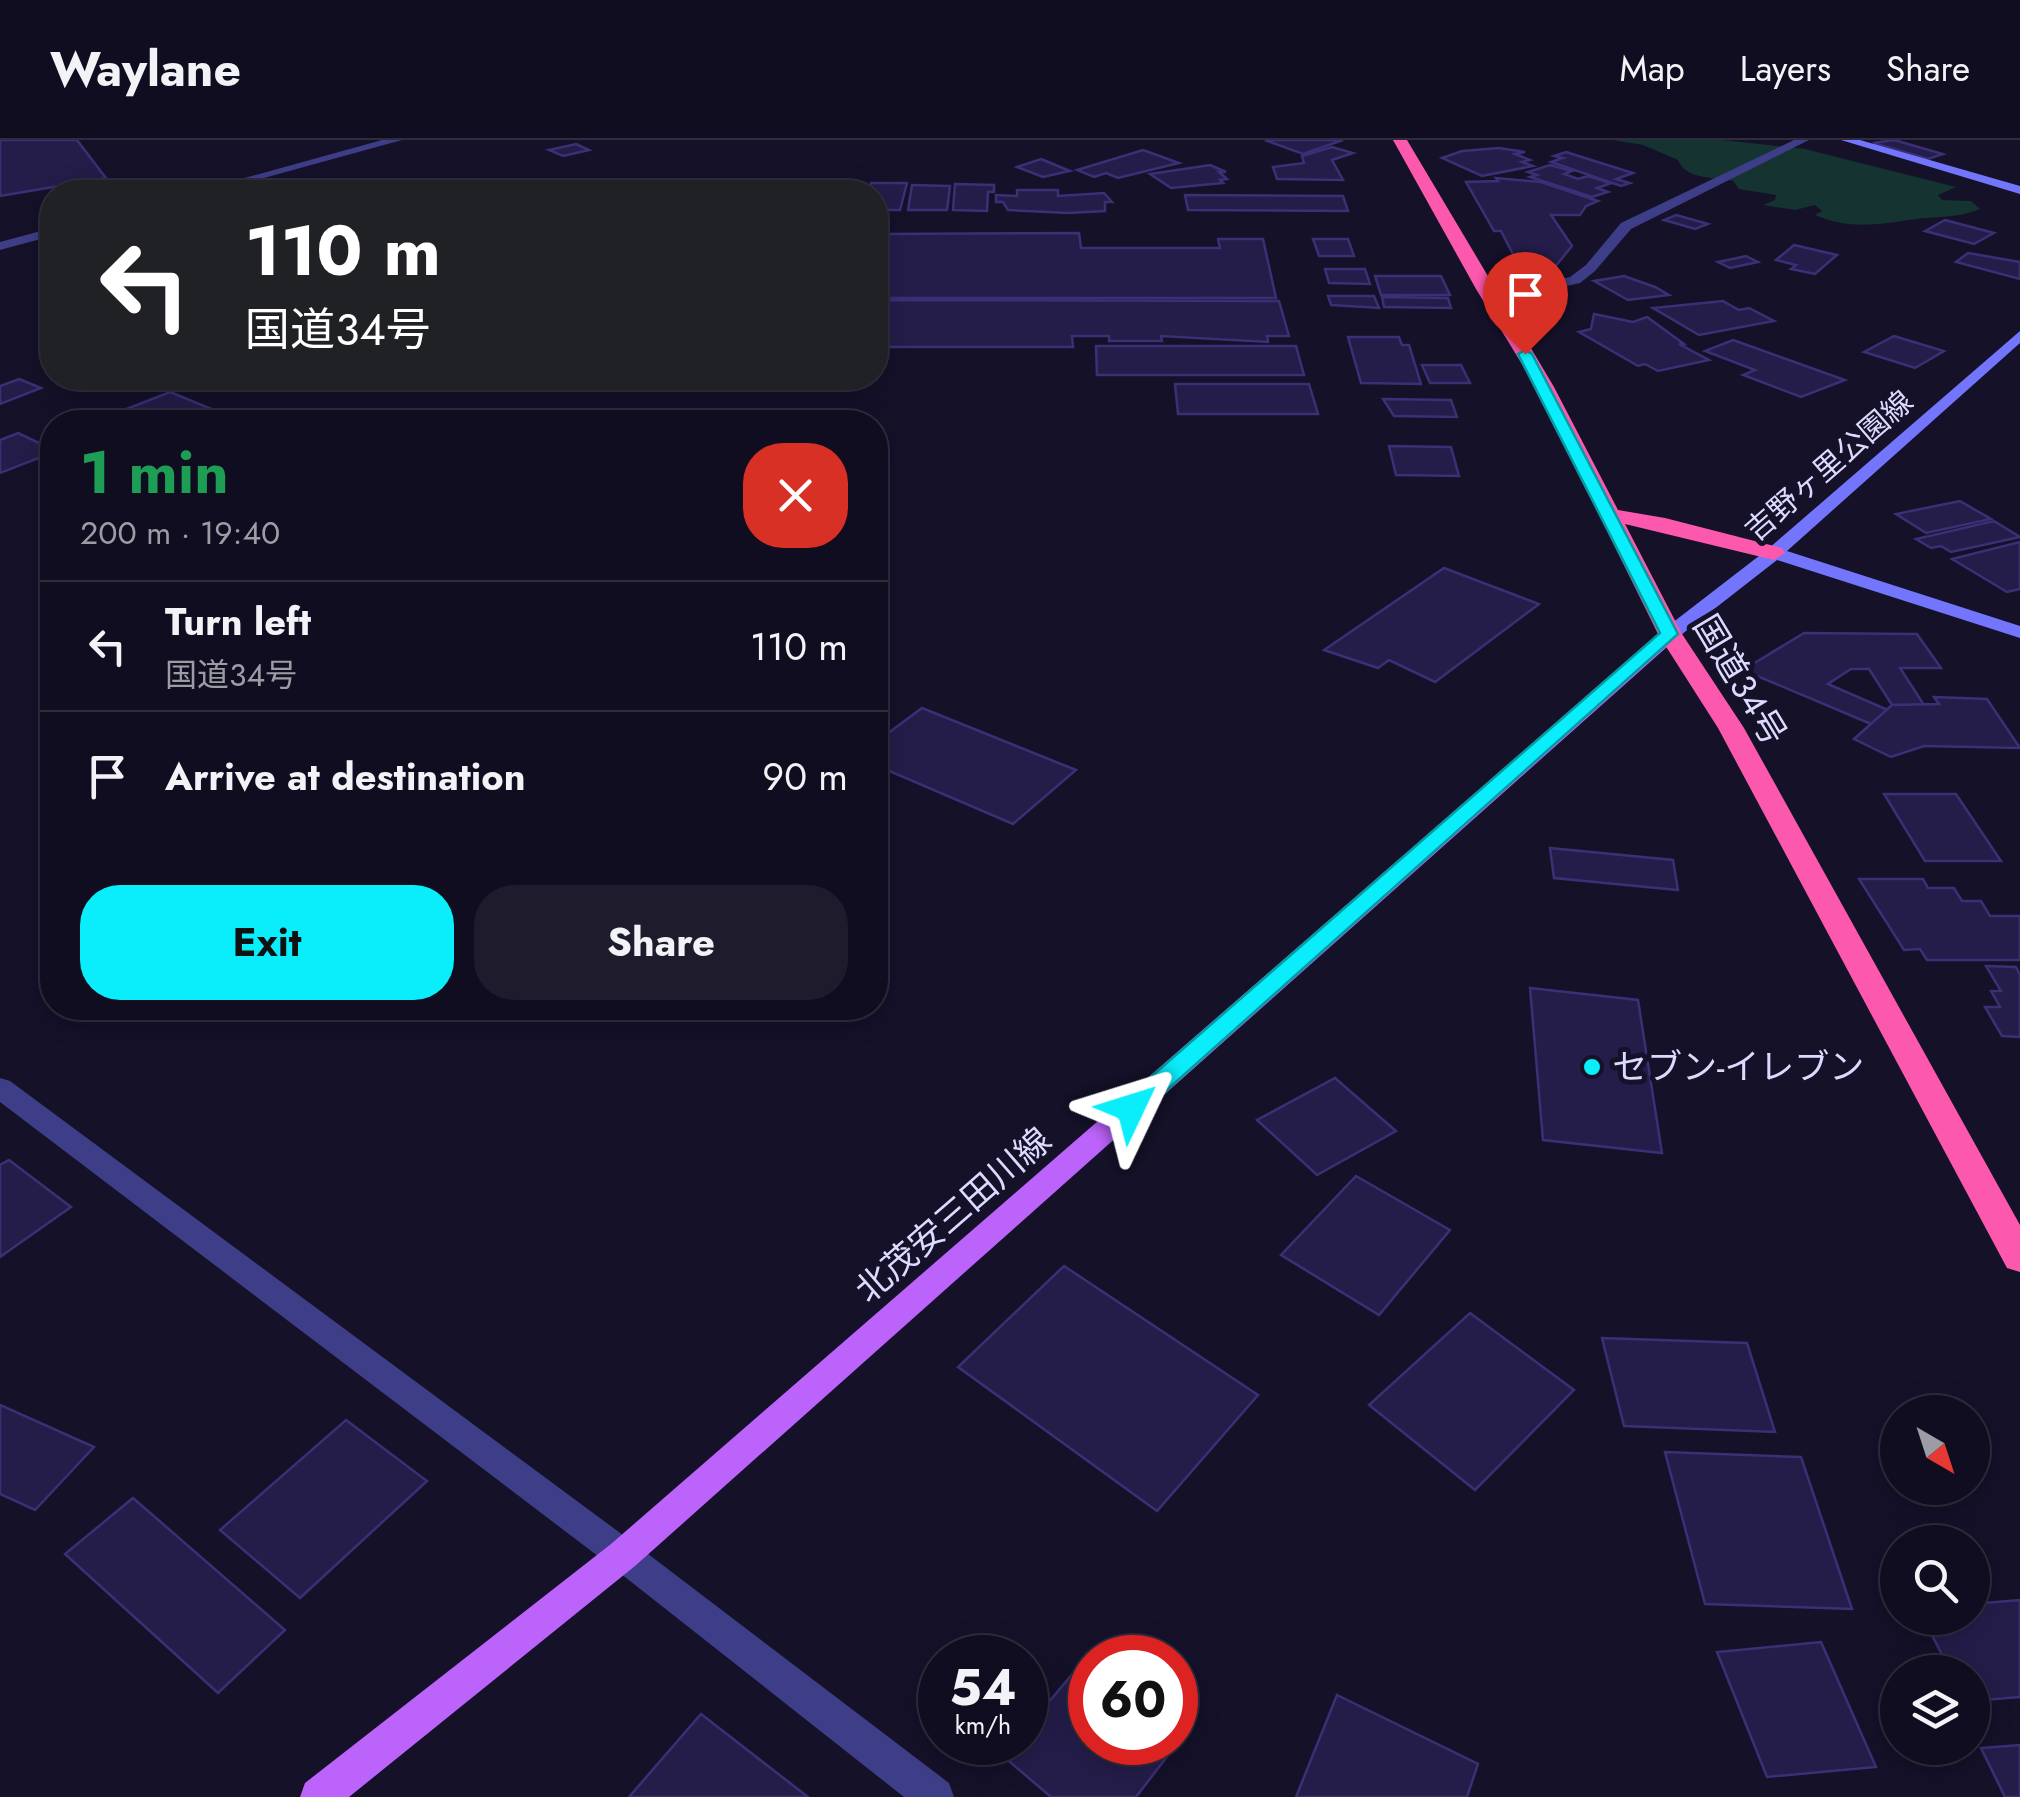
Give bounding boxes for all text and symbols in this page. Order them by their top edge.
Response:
text: Waylane [50,35,241,104]
text: Map [1620,44,1685,94]
text: Layers [1740,44,1831,94]
text: Share [1886,44,1970,94]
text: 110 m [245,200,441,301]
icon: left [80,220,210,350]
pin [1483,252,1568,355]
icon: arrive [1498,267,1553,322]
text: 国道34号 [245,297,431,362]
street label: 吉野ヶ里公園線 [1735,381,1922,551]
text: 1 min [80,429,229,516]
button: close [743,443,848,548]
text: 200 m · 19:40 [80,510,280,556]
text: Turn left [165,594,311,649]
street label: 国道34号 [1681,605,1799,755]
icon: left [80,619,135,674]
text: 110 m [750,619,848,674]
text: 国道34号 [165,652,297,698]
icon: arrive [80,749,135,804]
text: Arrive at destination [165,749,526,804]
text: 90 m [762,749,848,804]
button: Exit [80,885,454,1000]
button: Share [474,885,848,1000]
place label: セブン-イレブン [1612,1042,1864,1092]
position arrow [1079,1056,1183,1160]
marker: セブン-イレブン [1581,1056,1603,1078]
street label: 北茂安三田川線 [844,1116,1062,1314]
north arrow [1880,1395,1990,1505]
map controls [1880,1395,1990,1765]
button: search [1880,1525,1990,1635]
speed limit sign: 60 [1068,1635,1198,1765]
text: 54 [949,1651,1017,1724]
button: layers [1880,1655,1990,1765]
text: km/h [955,1707,1011,1743]

